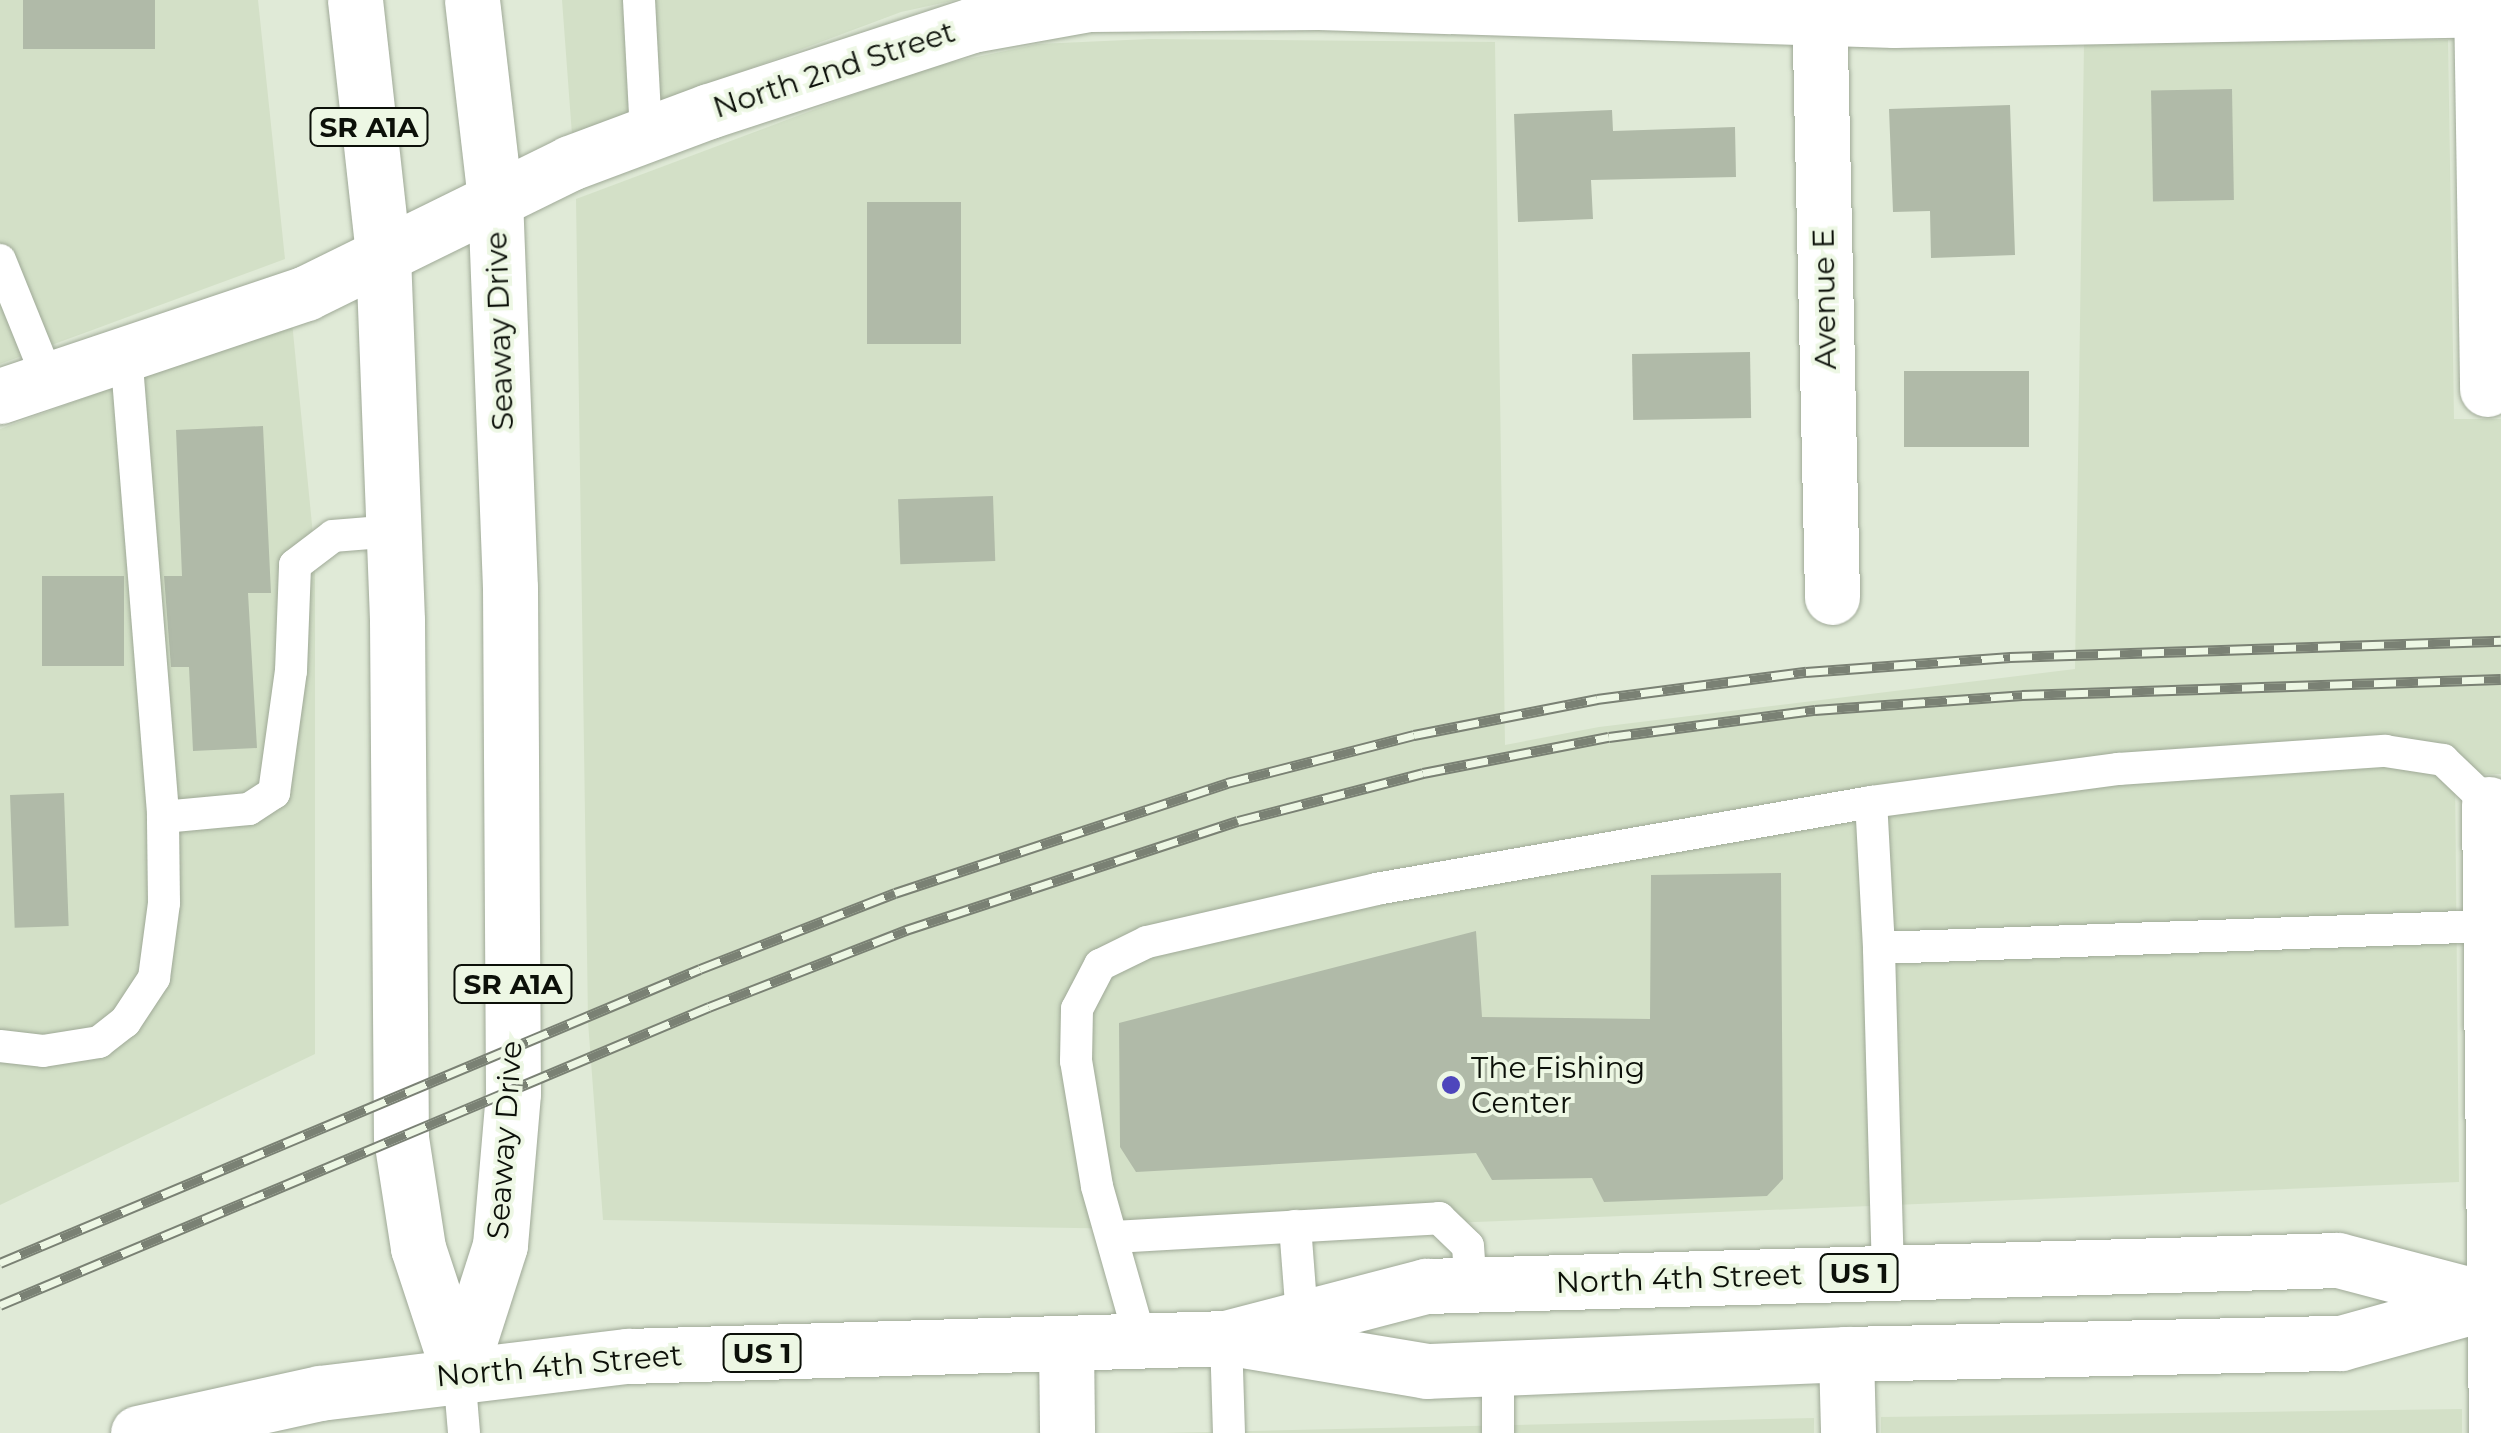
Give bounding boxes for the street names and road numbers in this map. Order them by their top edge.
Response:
street label: North 2nd Street [709,14,959,126]
road number: SR A1A [309,104,429,150]
street label: Avenue E [1806,228,1844,370]
street label: Seaway Drive [479,231,521,431]
road number: SR A1A [453,961,573,1007]
street label: Seaway Drive [480,1039,530,1241]
road number: US 1 [1819,1250,1899,1296]
street label: North 4th Street [1555,1257,1803,1301]
road number: US 1 [722,1330,802,1376]
street label: North 4th Street [434,1337,684,1395]

